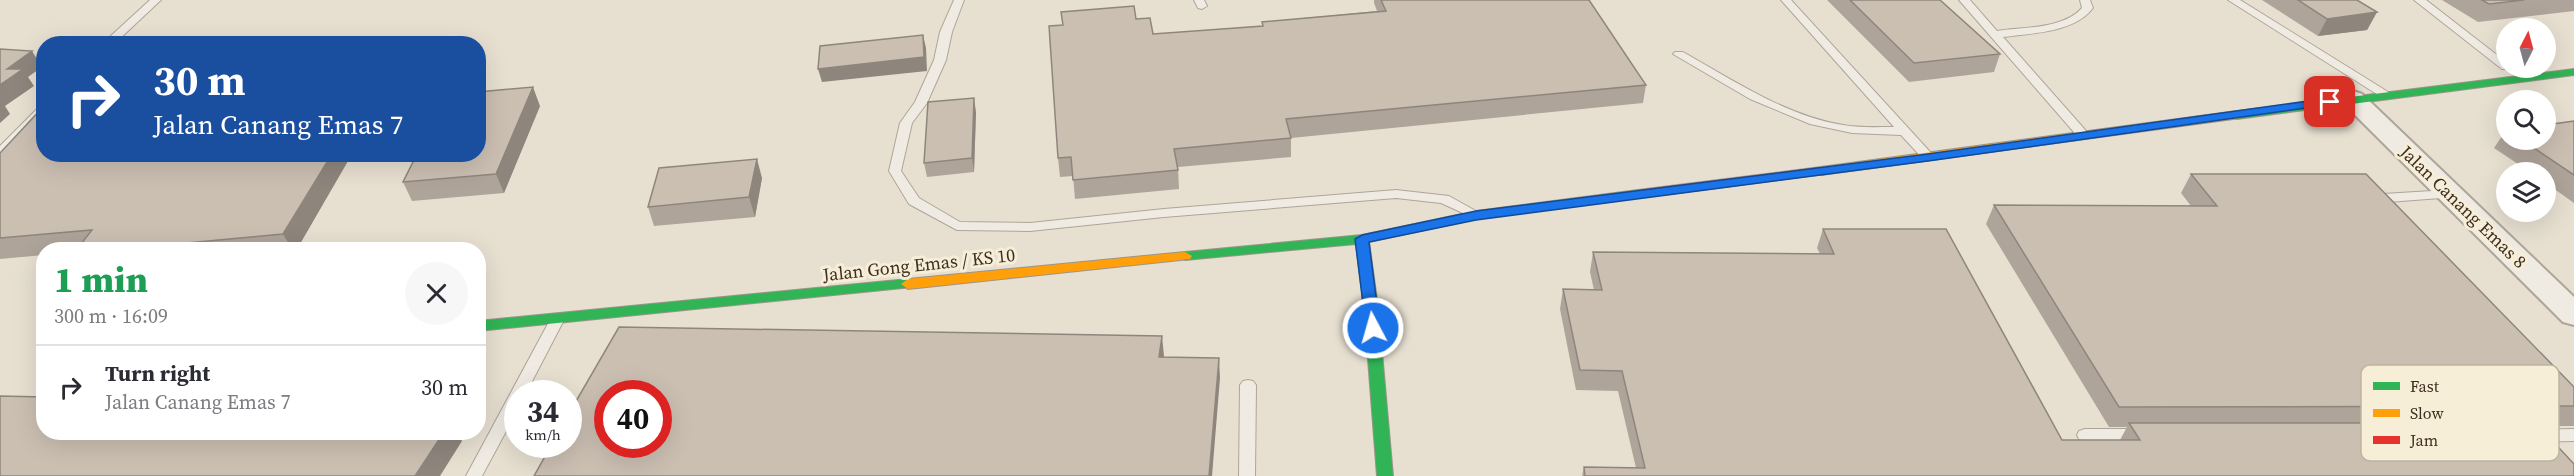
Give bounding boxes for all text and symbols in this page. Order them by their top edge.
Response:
north arrow [2496,18,2556,78]
map controls [2496,18,2556,222]
text: 30 m [153,51,246,109]
icon: right [54,60,132,138]
pin [2304,76,2355,127]
icon: arrive [2313,85,2346,118]
button: search [2496,90,2556,150]
text: Jalan Canang Emas 7 [153,106,403,143]
street label: Jalan Canang Emas 8 [2394,139,2532,274]
button: layers [2496,162,2556,222]
street label: Jalan Gong Emas / KS 10 [821,242,1016,287]
text: 1 min [54,255,148,304]
button: close [405,262,468,325]
position arrow [1341,296,1405,360]
text: 300 m · 16:09 [54,302,168,330]
text: Turn right [105,358,210,388]
legend [2361,365,2559,461]
icon: right [54,371,87,404]
text: 30 m [421,372,468,402]
text: Fast [2410,375,2440,397]
speed limit sign: 40 [594,380,672,458]
text: Jalan Canang Emas 7 [105,388,290,416]
text: 34 [527,391,559,432]
text: Slow [2410,402,2445,424]
text: km/h [525,424,561,445]
text: Jam [2409,429,2438,451]

